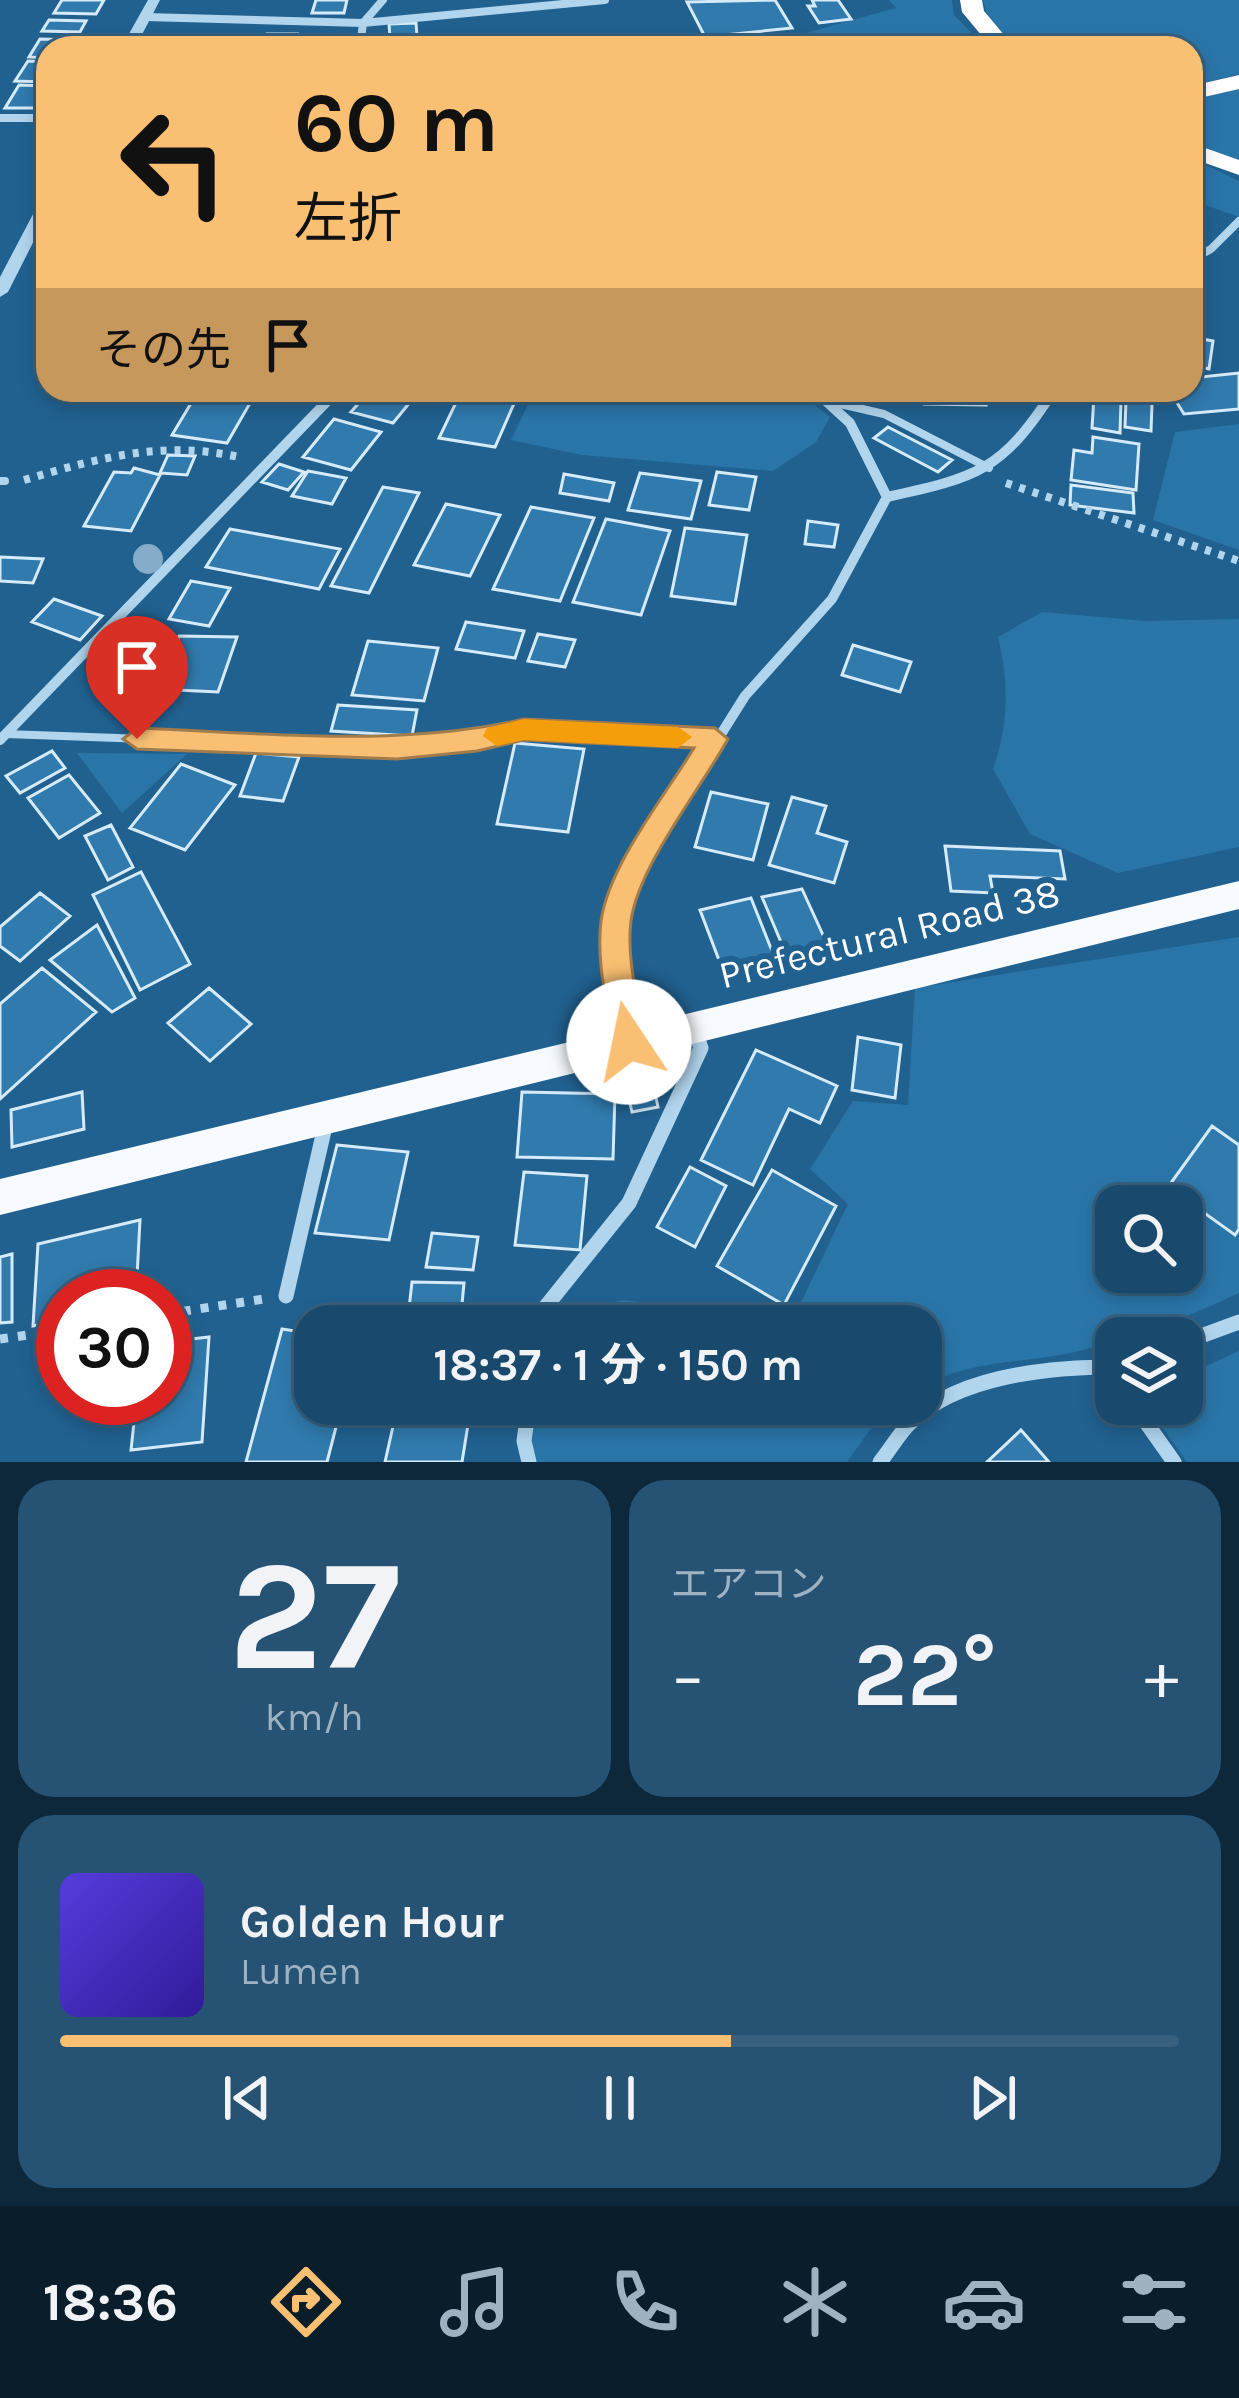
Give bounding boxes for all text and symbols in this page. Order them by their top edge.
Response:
text: 60 m [294,74,499,172]
icon: left [96,84,252,240]
text: 左折 [294,187,402,251]
icon: arrive [255,312,321,378]
text: その先 [96,324,231,376]
pin [86,616,188,739]
icon: arrive [104,634,170,700]
street label: Prefectural Road 38 [714,869,1064,999]
position arrow [566,979,692,1105]
map controls [1095,1185,1203,1425]
button: search [1095,1185,1203,1293]
speed limit sign: 30 [36,1269,192,1425]
button: layers [1095,1317,1203,1425]
text: 18:37 · 1 分 · 150 m [433,1339,803,1391]
text: 27 [228,1525,400,1707]
text: エアコン [671,1561,827,1607]
text: 22° [853,1622,997,1728]
text: − [671,1637,705,1715]
text: + [1144,1637,1179,1715]
text: km/h [265,1694,364,1740]
text: Golden Hour [240,1896,504,1948]
text: Lumen [240,1948,362,1994]
icon: previous [214,2065,280,2131]
icon: pause [587,2065,653,2131]
icon: next [960,2065,1026,2131]
icon: directions [264,2260,348,2344]
icon: music [433,2260,517,2344]
icon: phone [603,2260,687,2344]
icon: climate [773,2260,857,2344]
icon: car [942,2260,1026,2344]
icon: filters [1112,2260,1196,2344]
text: 18:36 [43,2270,178,2334]

